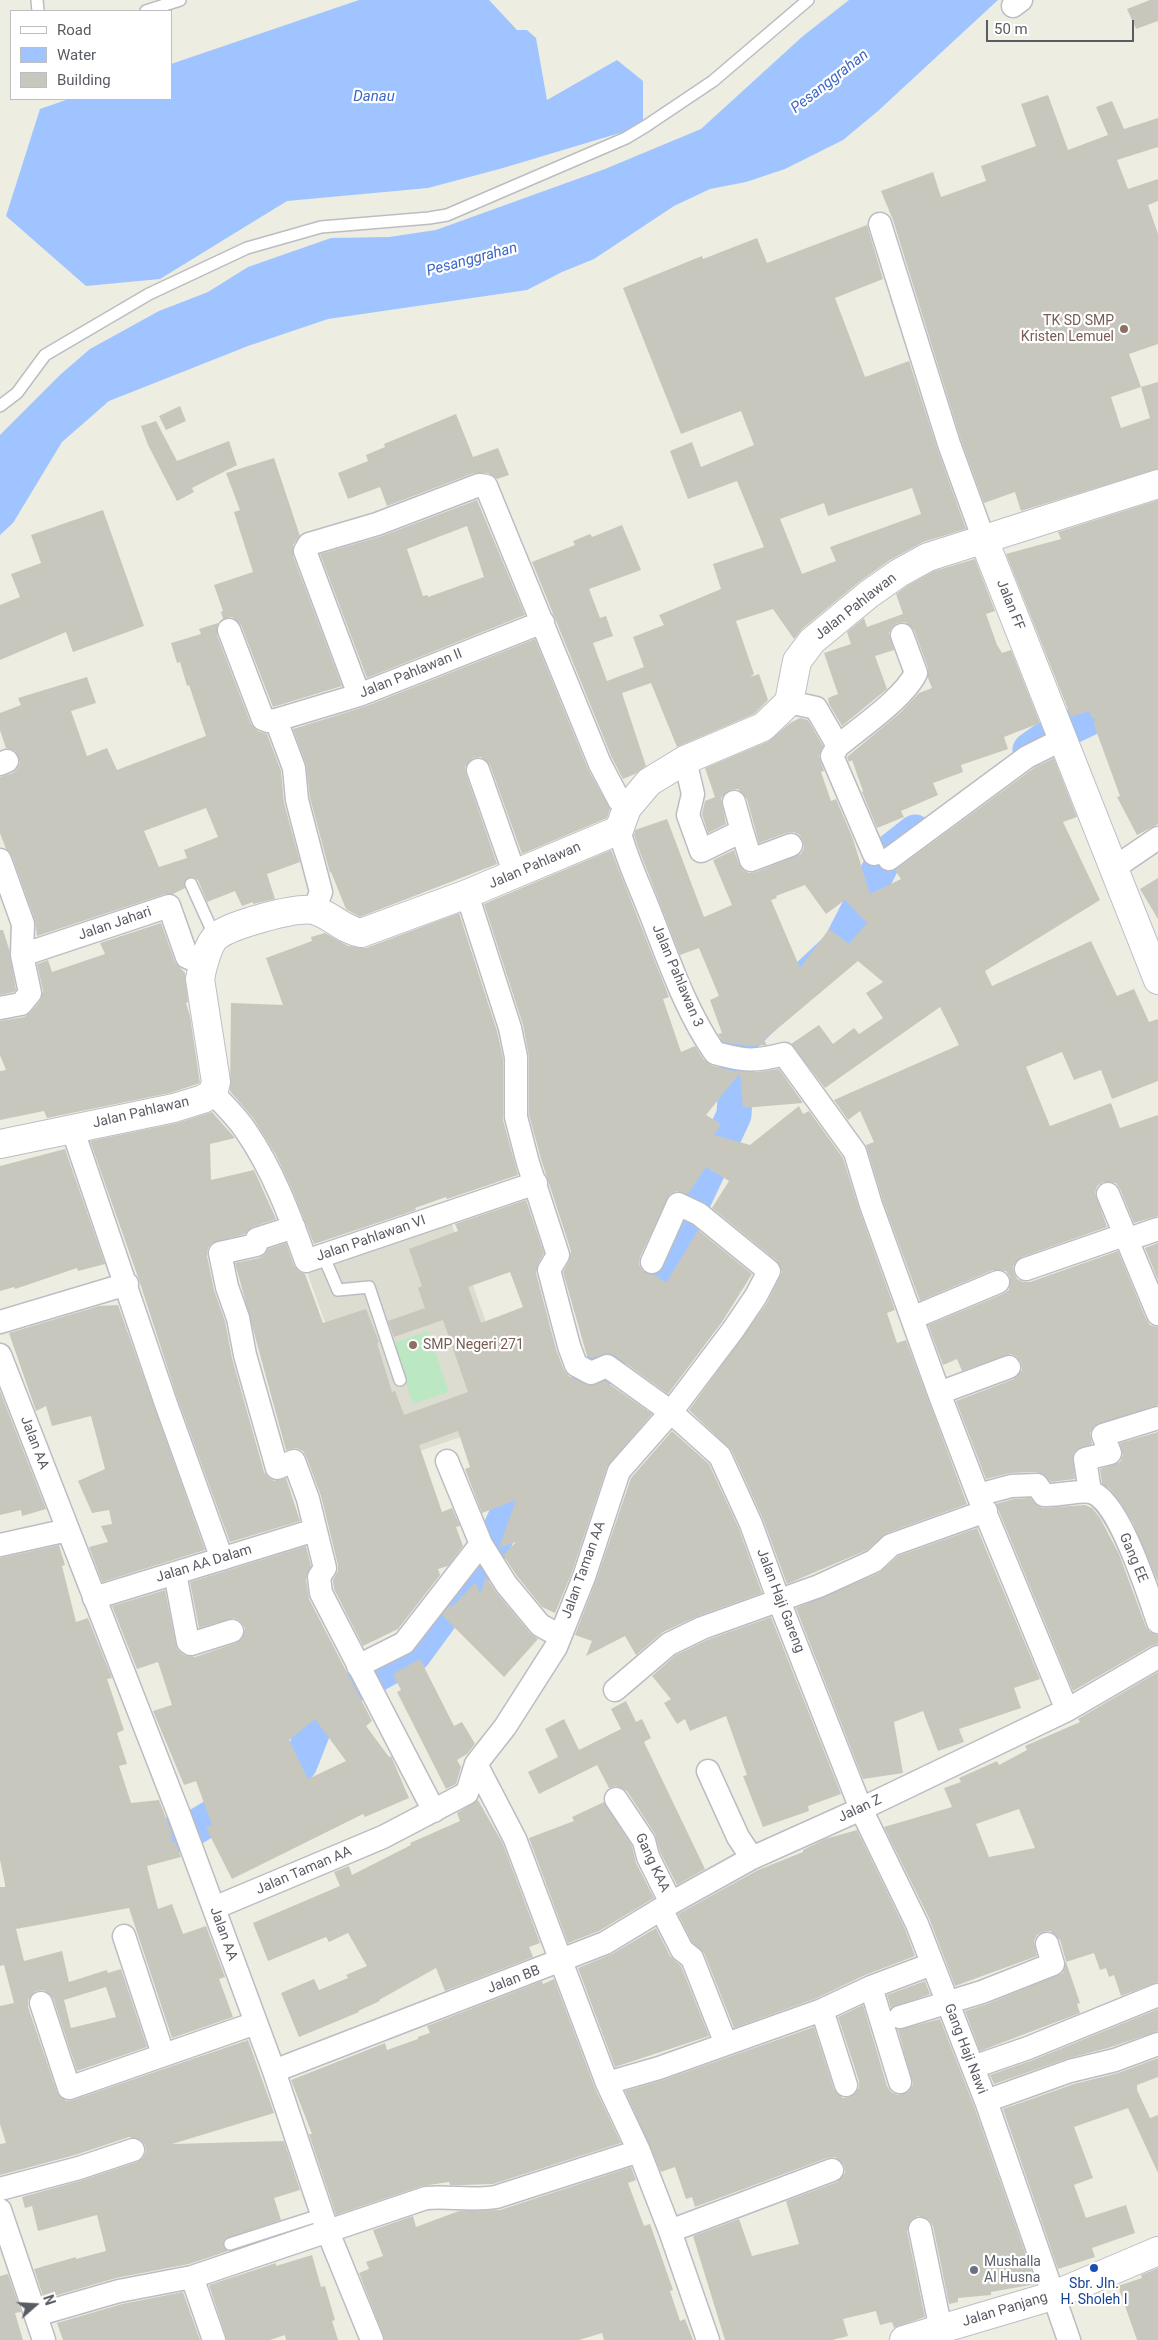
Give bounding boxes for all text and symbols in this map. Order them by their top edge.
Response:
legend [10,10,172,100]
scale bar [988,10,1136,42]
text: 50 m [994,20,1028,38]
text: Road [57,21,91,39]
text: Water [57,46,96,64]
water label: Pesanggrahan [788,46,872,118]
text: Building [57,71,111,89]
water label: Danau [353,88,395,106]
water label: Pesanggrahan [425,239,519,281]
place label: TK SD SMP Kristen Lemuel [1021,313,1114,346]
marker: TK SD SMP Kristen Lemuel [1118,323,1130,335]
street label: Jalan Pahlawan [812,570,900,644]
street label: Jalan FF [992,577,1028,633]
street label: Jalan Pahlawan II [357,646,465,702]
street label: Jalan Pahlawan [486,839,584,893]
street label: Jalan Jahari [76,904,154,944]
street label: Jalan Pahlawan 3 [648,922,706,1030]
street label: Jalan Pahlawan [91,1094,191,1132]
street label: Jalan Pahlawan VI [314,1212,428,1266]
place label: SMP Negeri 271 [423,1337,524,1353]
marker: SMP Negeri 271 [407,1339,419,1351]
street label: Jalan AA [16,1414,52,1472]
street label: Jalan Taman AA [559,1519,609,1621]
street label: Gang EE [1115,1531,1151,1585]
street label: Jalan AA Dalam [154,1541,254,1587]
street label: Jalan Haji Gareng [752,1547,808,1655]
street label: Jalan Z [836,1792,884,1826]
street label: Gang KAA [631,1831,673,1895]
street label: Jalan Taman AA [254,1843,354,1899]
street label: Jalan AA [206,1905,240,1963]
street label: Jalan BB [485,1962,543,1998]
street label: Gang Haji Nawi [940,2001,990,2097]
place label: Mushalla Al Husna [984,2254,1041,2286]
marker: Sbr. Jln. H. Sholeh I [1088,2262,1100,2274]
marker: Mushalla Al Husna [968,2264,980,2276]
place label: Sbr. Jln. H. Sholeh I [1061,2276,1127,2308]
north arrow [10,2280,60,2330]
street label: Jalan Panjang [960,2289,1050,2331]
text: N [40,2293,58,2307]

